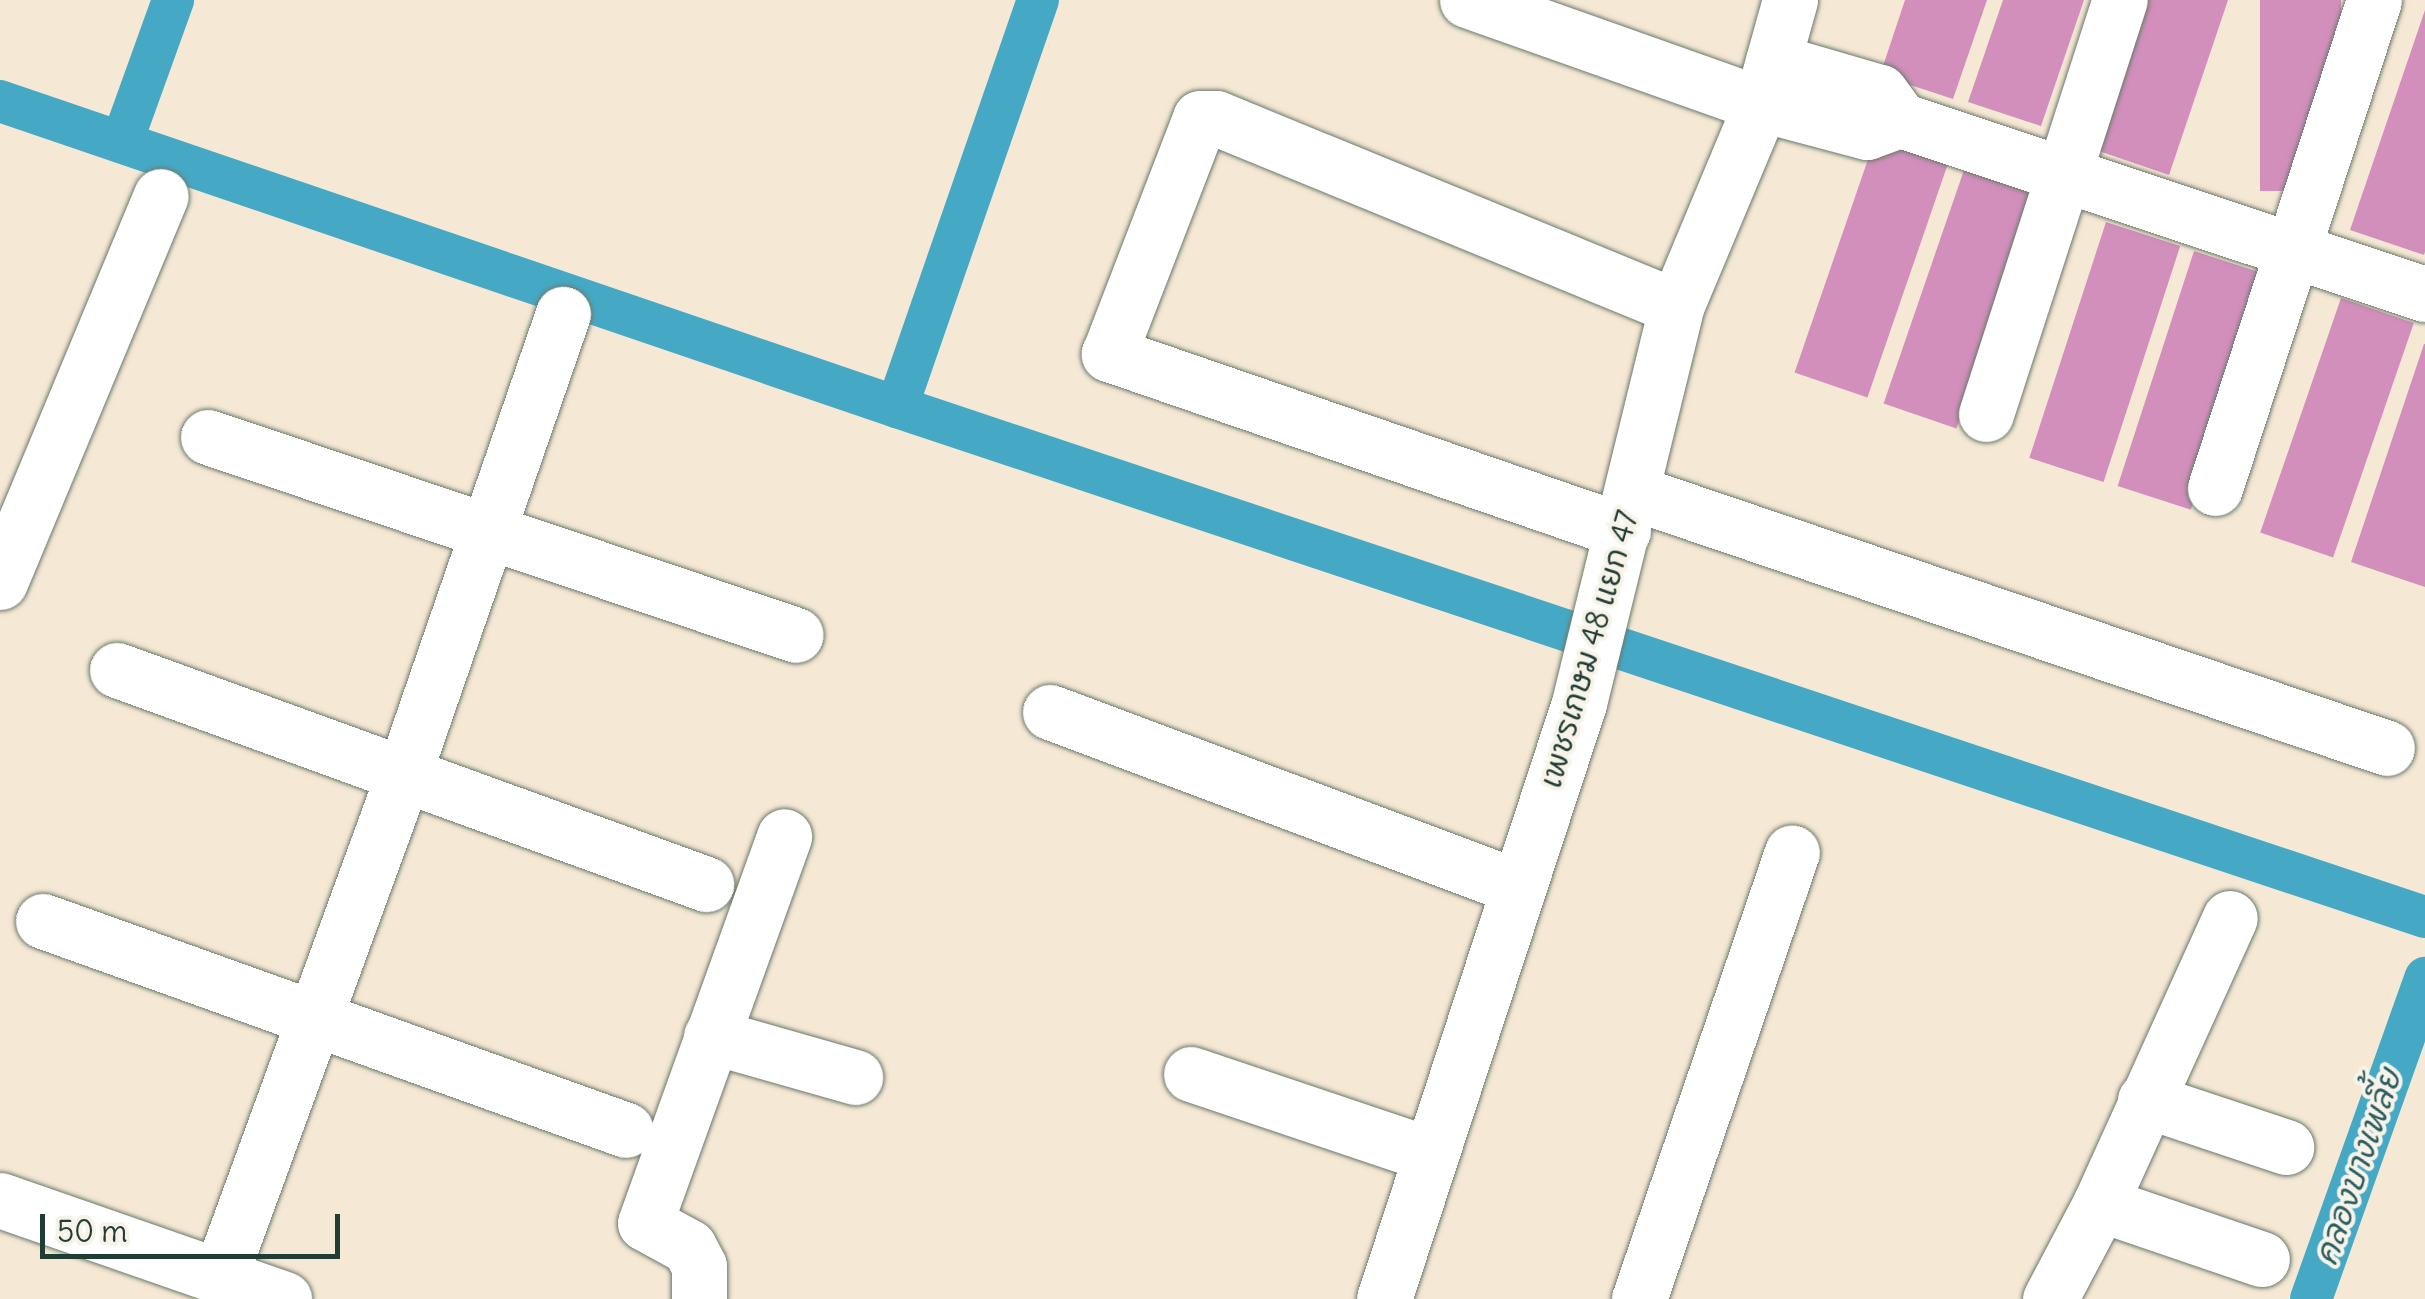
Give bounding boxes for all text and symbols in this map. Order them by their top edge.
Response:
street label: เพชรเกษม 48 แยก 47 [1532,506,1646,792]
water label: คลองบางเพลี้ย [2307,1064,2409,1270]
scale bar [45,1194,345,1256]
text: 50 m [57,1212,127,1250]

